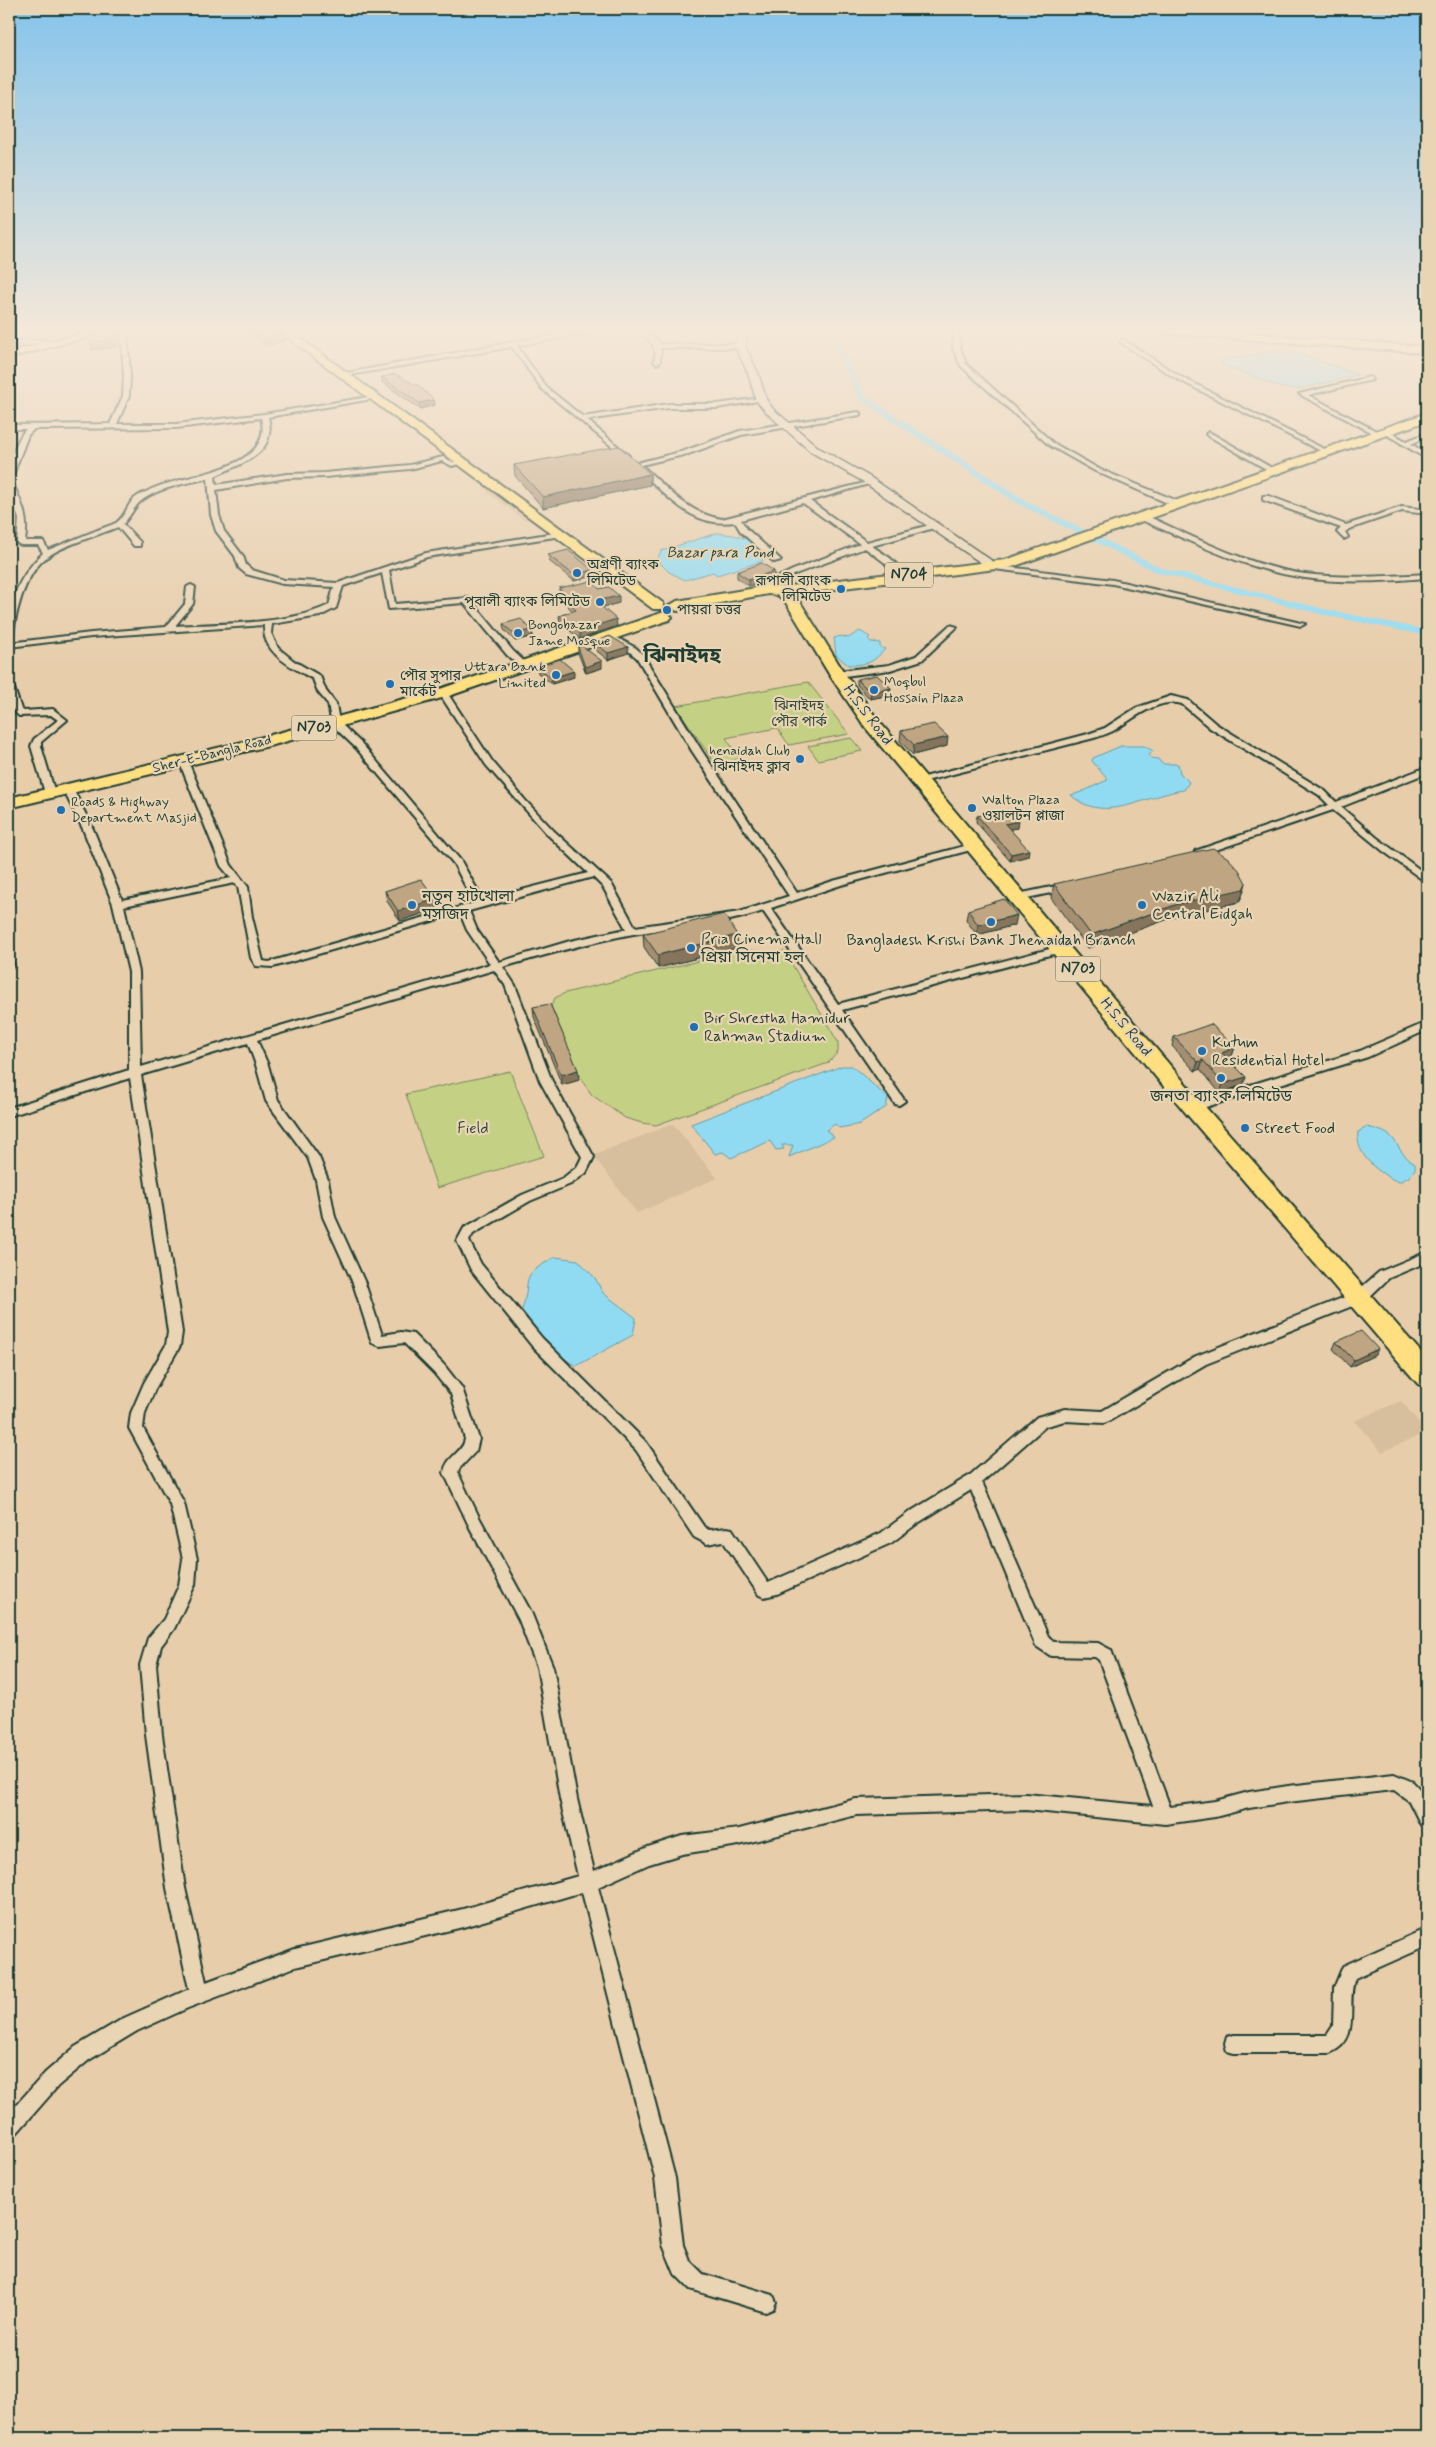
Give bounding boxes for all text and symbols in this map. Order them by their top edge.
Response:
water label: Bazar para Pond [666,543,775,563]
place label: অগ্রণী ব্যাংক লিমিটেড [586,556,659,590]
road number: N704 [885,562,933,588]
marker: অগ্রণী ব্যাংক লিমিটেড [571,567,583,579]
place label: রূপালী ব্যাংক লিমিটেড [755,572,832,606]
marker: রূপালী ব্যাংক লিমিটেড [835,583,847,595]
place label: পূবালী ব্যাংক লিমিটেড [464,593,591,611]
marker: পূবালী ব্যাংক লিমিটেড [594,596,606,608]
place label: পায়রা চত্তর [677,601,742,619]
marker: পায়রা চত্তর [661,604,673,616]
place label: Bongobazar Jame Mosque [528,616,610,650]
marker: Bongobazar Jame Mosque [512,627,524,639]
district label: ঝিনাইদহ [642,642,721,670]
place label: Uttara Bank Limited [464,658,546,692]
place label: পৌর সুপার মার্কেট [399,667,462,701]
marker: Uttara Bank Limited [550,669,562,681]
place label: Moqbul Hossain Plaza [884,673,964,707]
marker: পৌর সুপার মার্কেট [384,678,396,690]
street label: H.S.S Road [838,680,898,750]
marker: Moqbul Hossain Plaza [868,684,880,696]
park label: ঝিনাইদহ পৌর পার্ক [771,697,827,731]
road number: N703 [292,716,336,740]
street label: Sher-E-Bangla Road [151,731,274,778]
place label: henaidah Club ঝিনাইদহ ক্লাব [709,742,791,776]
marker: henaidah Club ঝিনাইদহ ক্লাব [794,753,806,765]
place label: Walton Plaza ওয়ালটন প্লাজা [982,791,1065,825]
place label: Roads & Highway Department Masjid [71,793,197,827]
marker: Walton Plaza ওয়ালটন প্লাজা [966,802,978,814]
marker: Roads & Highway Department Masjid [55,804,67,816]
place label: নতুন হাটখোলা মসজিদ [421,886,515,925]
place label: Wazir Ali Central Eidgah [1152,886,1253,926]
marker: নতুন হাটখোলা মসজিদ [406,899,418,911]
marker: Wazir Ali Central Eidgah [1136,899,1148,911]
marker: Bangladesh Krishi Bank Jhenaidah Branch [985,916,997,928]
place label: Pria Cinema Hall প্রিয়া সিনেমা হল [700,929,821,968]
place label: Bangladesh Krishi Bank Jhenaidah Branch [846,930,1136,952]
marker: Pria Cinema Hall প্রিয়া সিনেমা হল [685,942,697,954]
road number: N703 [1056,956,1100,982]
street label: H.S.S Road [1095,993,1157,1061]
place label: Bir Shrestha Hamidur Rahman Stadium [704,1008,850,1047]
marker: Bir Shrestha Hamidur Rahman Stadium [688,1021,700,1033]
place label: Kutum Residential Hotel [1212,1032,1325,1071]
marker: Kutum Residential Hotel [1196,1045,1208,1057]
marker: জনতা ব্যাংক লিমিটেড [1215,1072,1227,1084]
place label: জনতা ব্যাংক লিমিটেড [1149,1086,1292,1107]
park label: Field [457,1118,489,1139]
place label: Street Food [1255,1118,1335,1139]
marker: Street Food [1239,1122,1251,1134]

